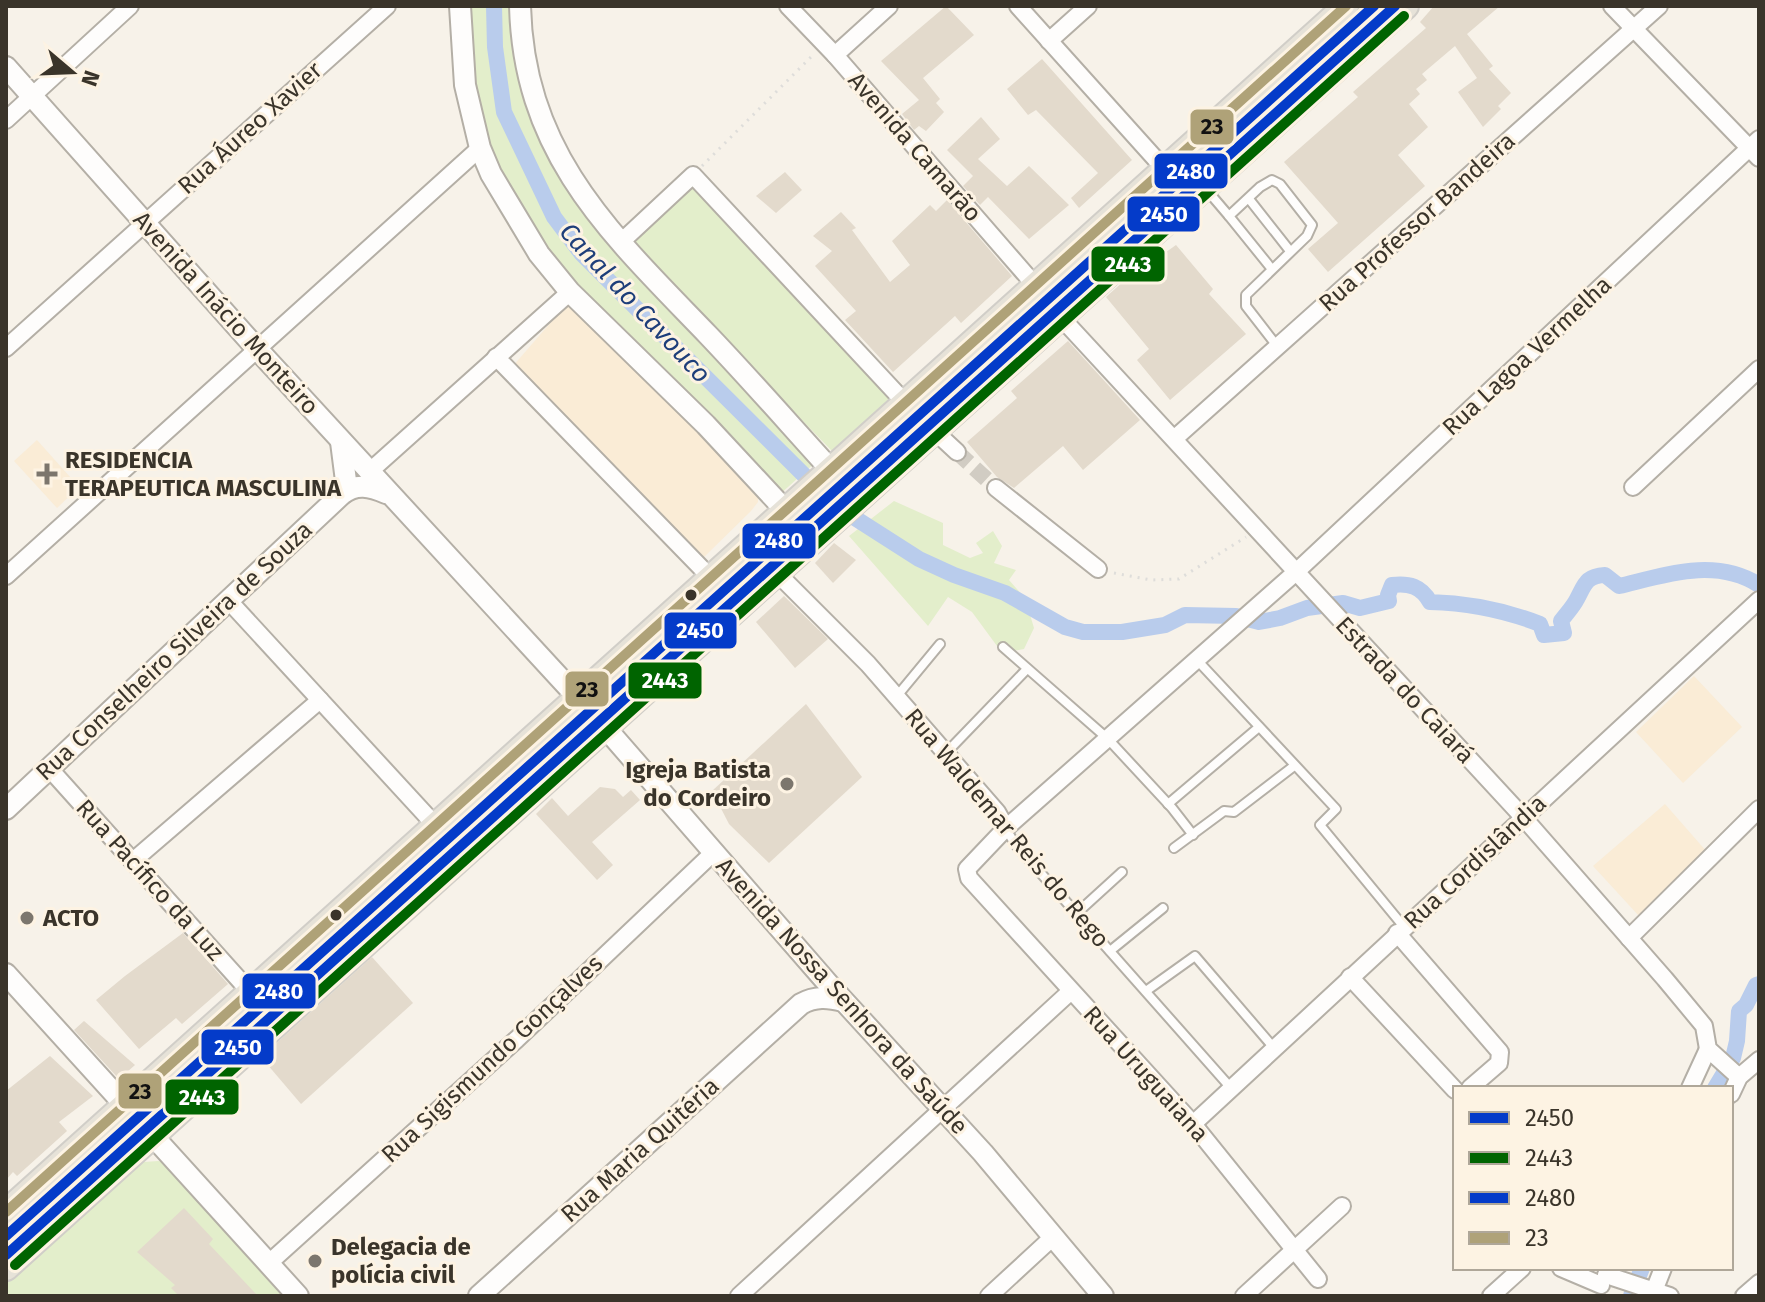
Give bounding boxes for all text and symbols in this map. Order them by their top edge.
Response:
north arrow [32,32,112,112]
street label: Rua Áureo Xavier [172,55,328,200]
text: N [75,67,106,90]
street label: Avenida Camarão [843,67,987,227]
line badge: 23 [1189,108,1235,146]
text: 23 [1201,113,1223,140]
street label: Rua Professor Bandeira [1313,127,1521,317]
line badge: 2480 [1153,152,1229,190]
text: 2480 [1167,158,1216,185]
line badge: 2450 [1126,195,1201,233]
text: 2450 [1140,201,1188,228]
street label: Avenida Inácio Monteiro [127,206,325,420]
water label: Canal do Cavouco [553,216,717,390]
line badge: 2443 [1090,245,1166,283]
text: 2443 [1105,251,1151,278]
street label: Rua Lagoa Vermelha [1437,271,1617,441]
place label: RESIDENCIA TERAPEUTICA MASCULINA [65,446,342,502]
marker: RESIDENCIA TERAPEUTICA MASCULINA [36,463,58,485]
street label: Rua Conselheiro Silveira de Souza [30,516,318,786]
line badge: 2480 [741,522,817,560]
text: 2480 [755,527,804,554]
unlabelled marker [683,587,699,603]
line badge: 2450 [663,611,738,650]
street label: Estrada do Caiará [1330,611,1480,769]
text: 2450 [676,617,724,644]
line badge: 2443 [627,661,703,700]
text: 2443 [642,667,688,694]
line badge: 23 [564,670,610,708]
text: 23 [576,676,598,703]
street label: Rua Waldemar Reis do Rego [899,703,1115,953]
place label: Igreja Batista do Cordeiro [625,756,771,812]
marker: Igreja Batista do Cordeiro [778,775,796,793]
street label: Rua Cordislândia [1398,789,1552,935]
street label: Rua Pacífico da Luz [70,794,230,966]
street label: Avenida Nossa Senhora da Saúde [710,852,974,1140]
place label: ACTO [42,904,99,932]
unlabelled marker [328,907,344,923]
marker: ACTO [18,909,36,927]
street label: Rua Sigismundo Gonçalves [376,949,608,1169]
line badge: 2480 [241,972,317,1010]
text: 2480 [255,978,304,1005]
street label: Rua Uruguaiana [1078,1000,1214,1148]
line badge: 2450 [200,1028,275,1066]
text: 2450 [214,1034,262,1061]
line badge: 23 [117,1072,163,1110]
street label: Rua Maria Quitéria [555,1072,725,1228]
text: 23 [129,1078,151,1105]
line badge: 2443 [164,1078,240,1116]
text: 2443 [179,1084,225,1111]
legend [1453,1086,1733,1270]
text: 2450 [1525,1104,1574,1132]
text: 2443 [1525,1144,1573,1172]
text: 2480 [1525,1184,1576,1212]
text: 23 [1525,1224,1549,1252]
place label: Delegacia de polícia civil [331,1233,471,1289]
marker: Delegacia de polícia civil [306,1252,324,1270]

